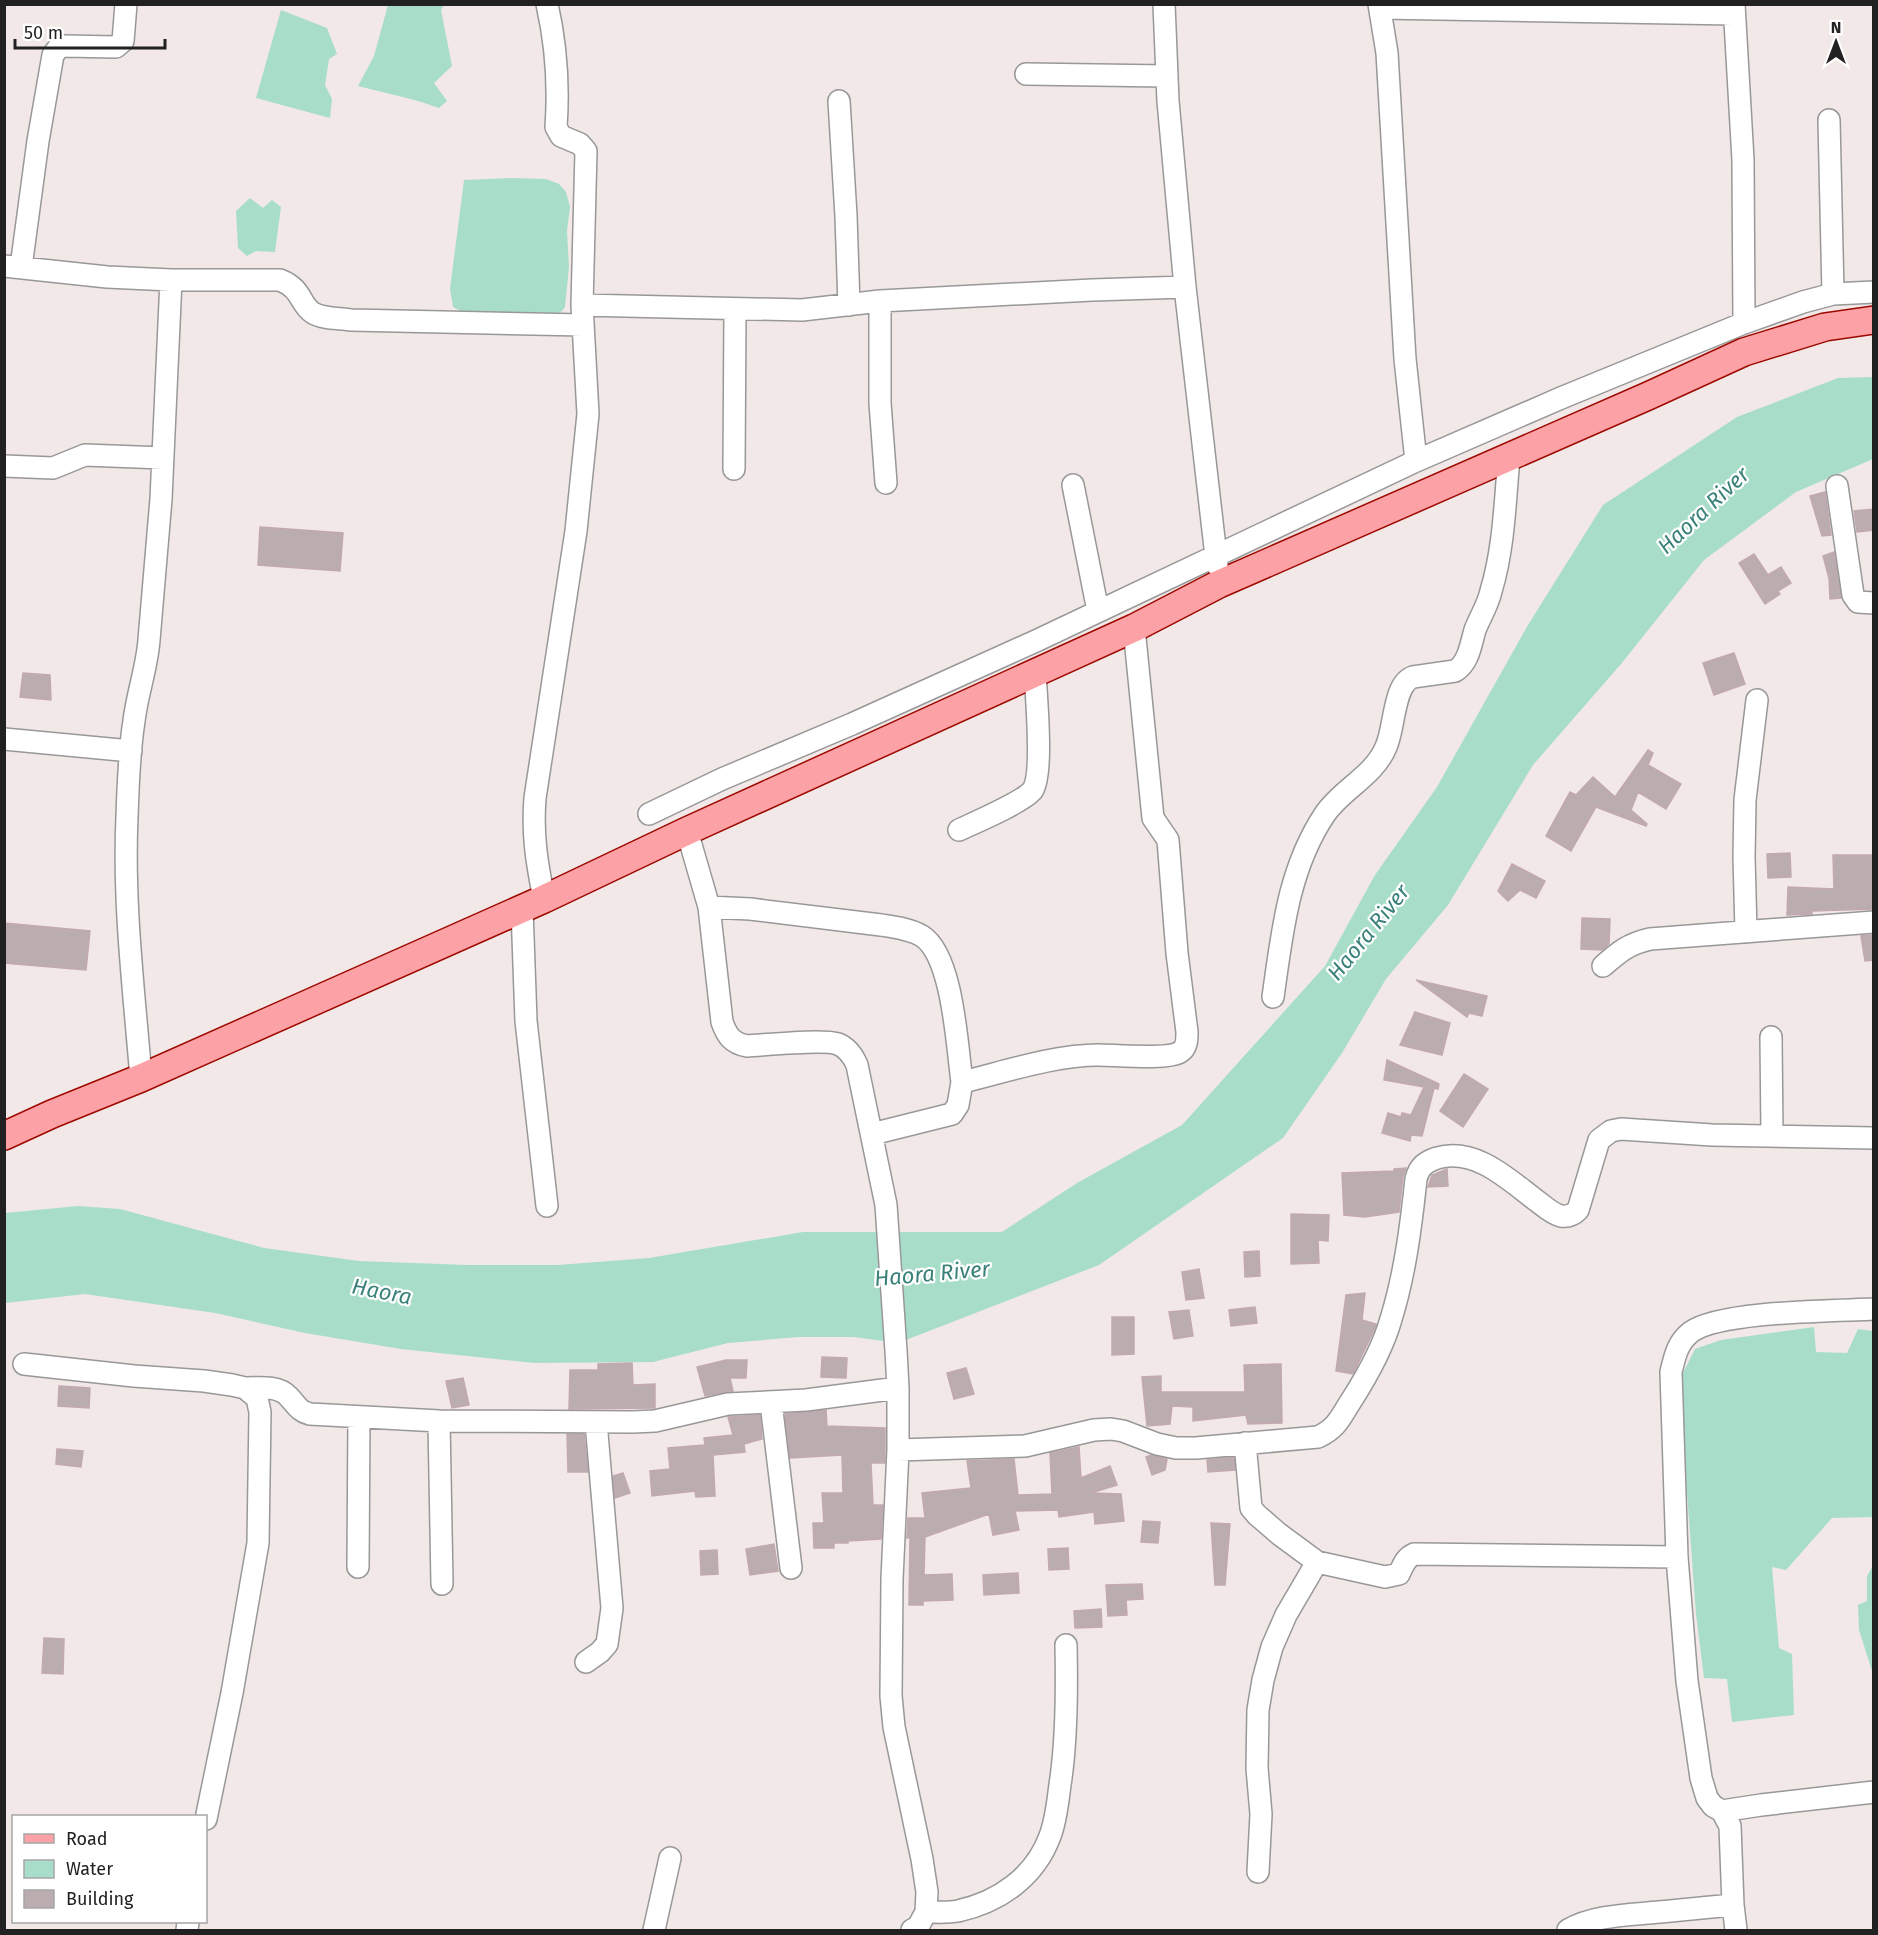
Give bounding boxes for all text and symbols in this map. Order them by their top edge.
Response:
scale bar [15,12,165,50]
north arrow [1806,12,1866,72]
text: N [1831,18,1841,37]
text: 50 m [24,22,63,44]
water label: Haora River [1652,461,1755,560]
water label: Haora River [1321,878,1416,986]
water label: Haora River [873,1255,991,1292]
water label: Haora [350,1272,414,1310]
legend [12,1815,207,1923]
text: Road [66,1828,108,1850]
text: Water [66,1858,113,1880]
text: Building [66,1888,134,1910]

